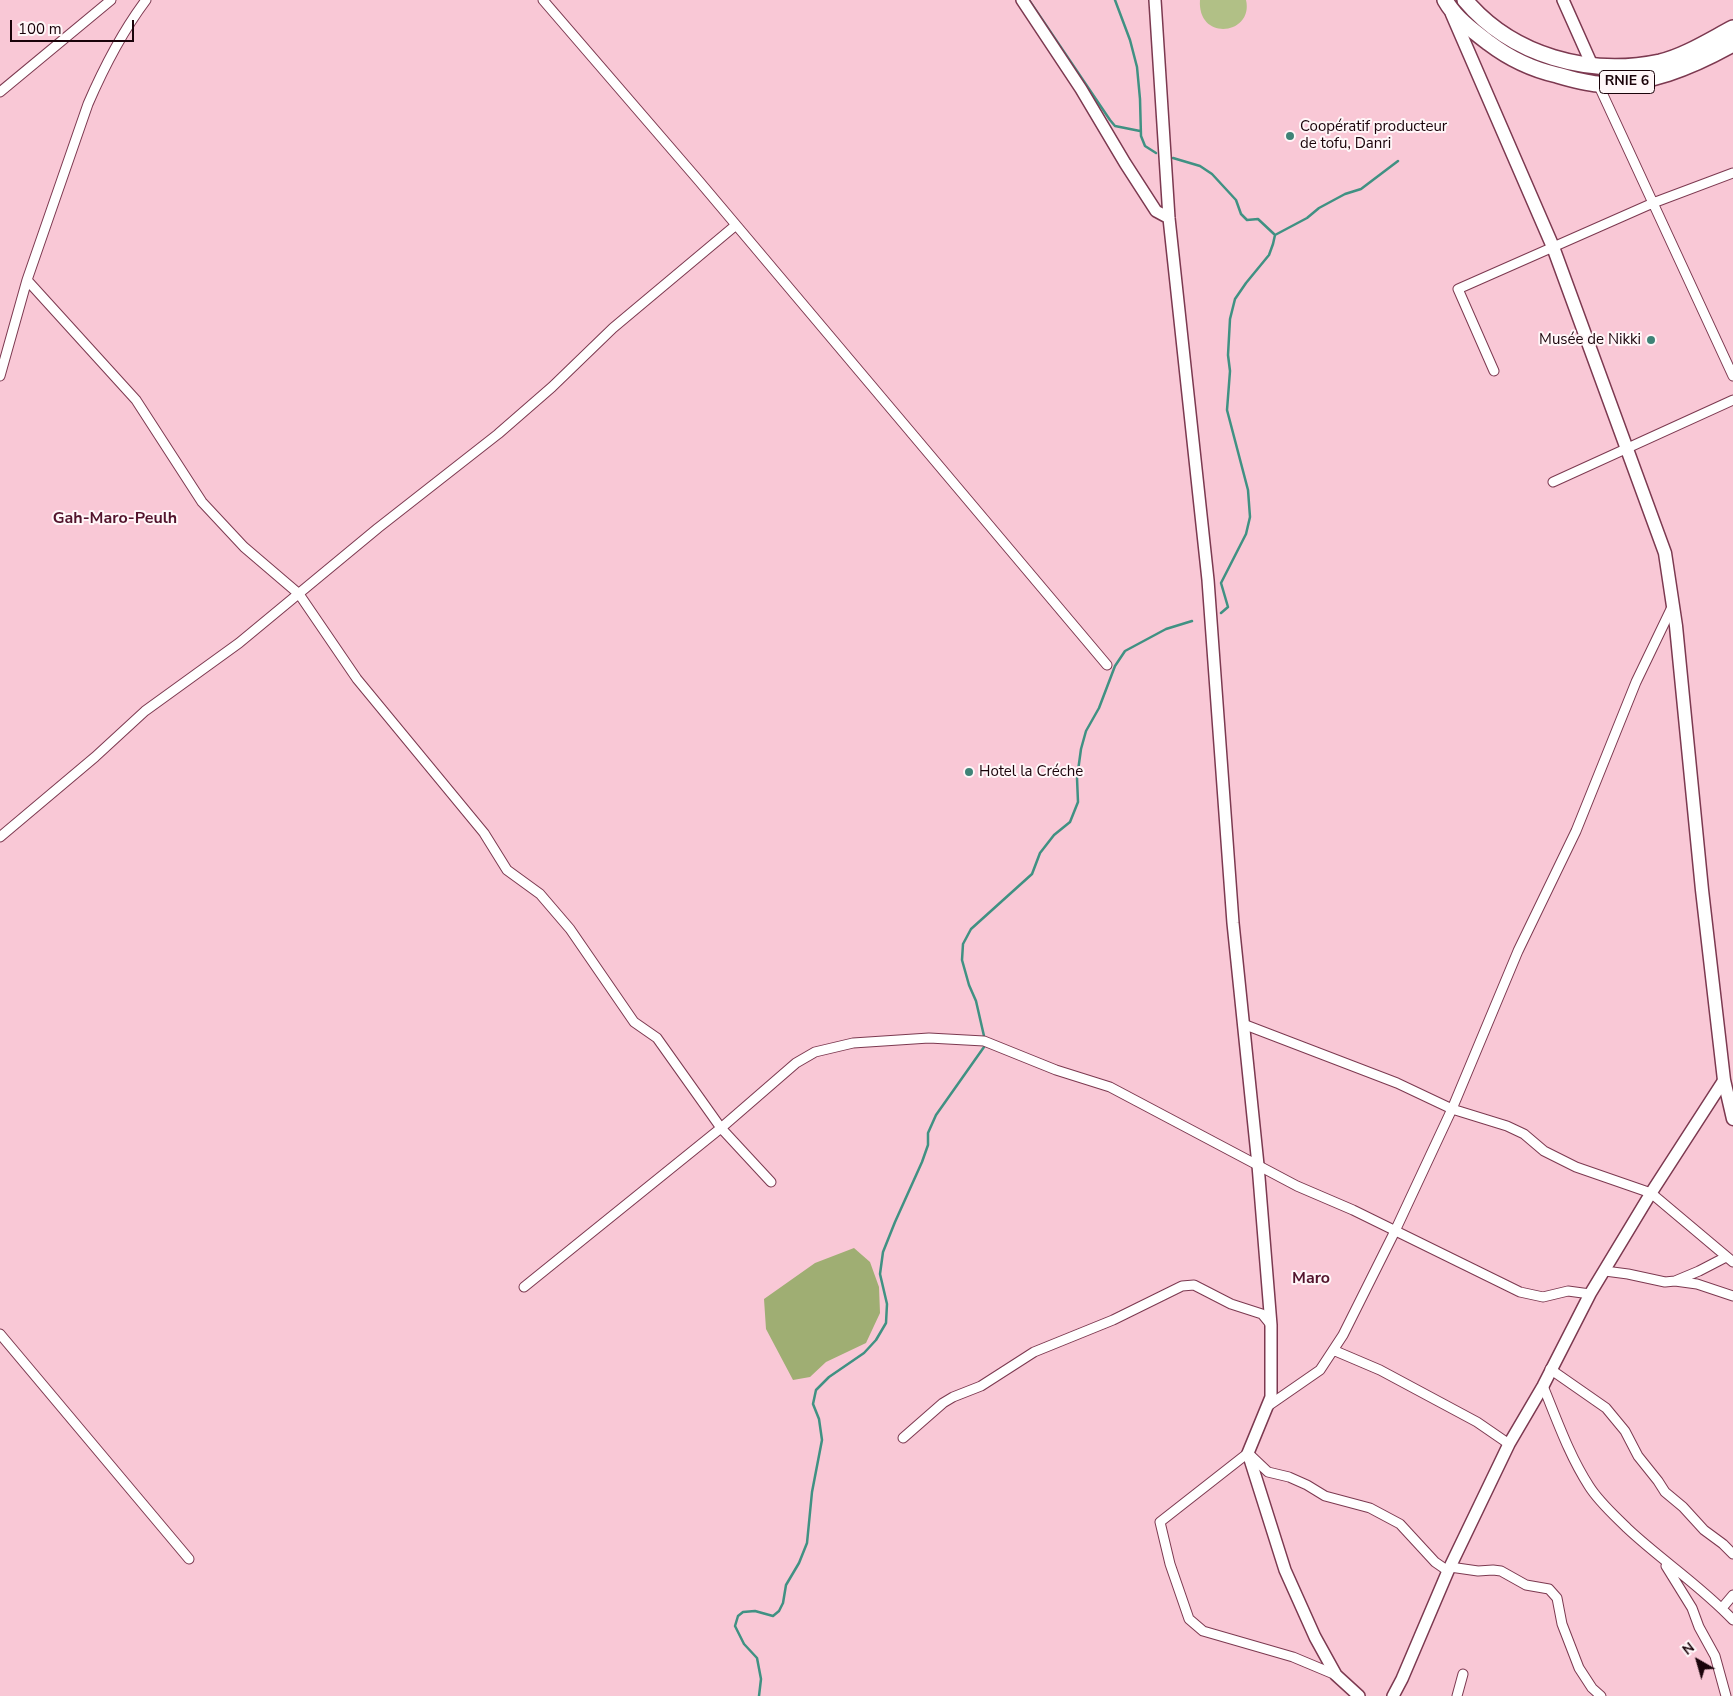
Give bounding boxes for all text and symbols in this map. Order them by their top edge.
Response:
scale bar [12,10,136,42]
text: 100 m [18,19,62,39]
road number: RNIE 6 [1600,70,1654,94]
place label: Coopératif producteur de tofu, Danri [1300,118,1447,153]
marker: Coopératif producteur de tofu, Danri [1284,130,1296,142]
place label: Musée de Nikki [1539,331,1641,349]
marker: Musée de Nikki [1645,334,1657,346]
district label: Gah-Maro-Peulh [53,509,177,529]
place label: Hotel la Créche [979,763,1083,781]
marker: Hotel la Créche [963,766,975,778]
district label: Maro [1292,1269,1330,1289]
north arrow [1673,1636,1723,1686]
text: N [1678,1638,1698,1660]

